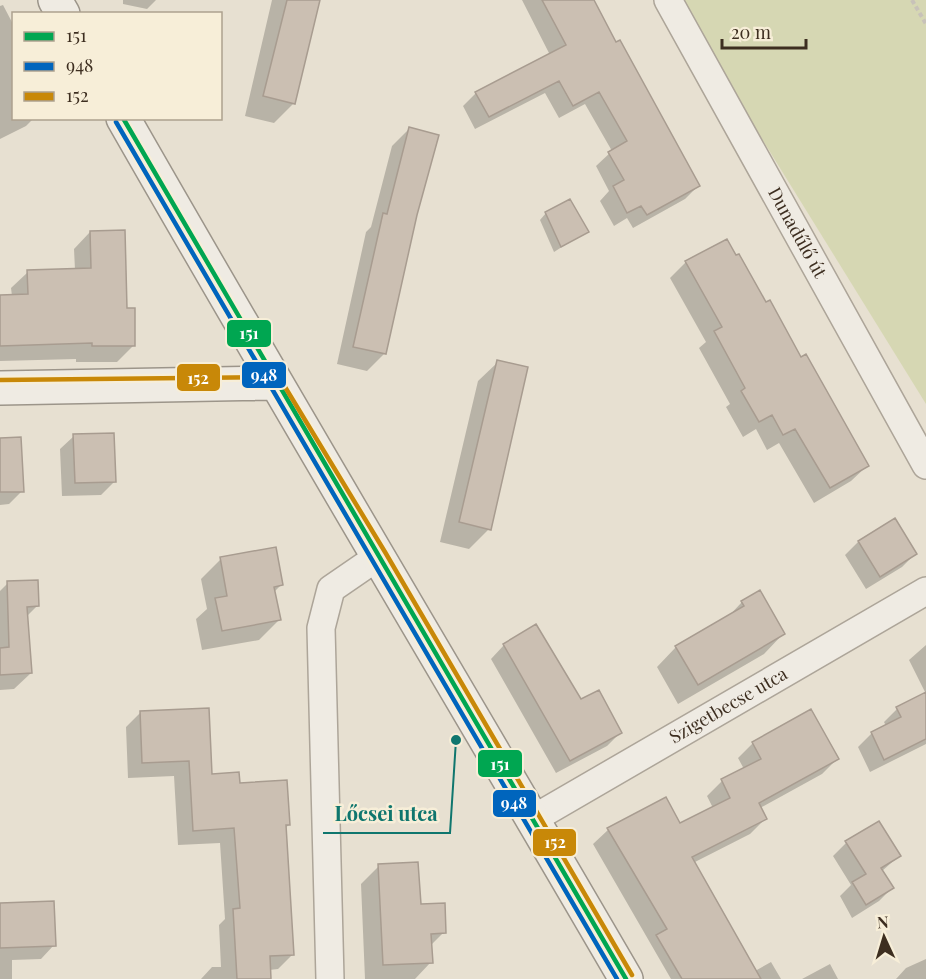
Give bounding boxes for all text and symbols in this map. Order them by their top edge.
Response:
legend [12,12,222,120]
scale bar [722,12,806,50]
text: 20 m [731,20,771,44]
text: 151 [66,23,87,47]
text: 948 [66,53,93,77]
text: 152 [66,83,89,107]
street label: Dunadűlő út [763,182,833,282]
line badge: 151 [226,319,272,348]
text: 151 [239,322,259,343]
line badge: 948 [241,361,287,389]
line badge: 152 [176,363,221,392]
text: 948 [251,364,277,385]
text: 152 [187,367,209,388]
street label: Szigetbecse utca [665,661,791,748]
line badge: 151 [477,749,523,778]
text: 151 [490,753,510,774]
line badge: 948 [492,789,537,818]
text: 948 [501,792,527,813]
callout: Lőcsei utca [323,795,450,833]
text: Lőcsei utca [334,799,438,826]
line badge: 152 [532,828,577,857]
text: 152 [544,831,566,852]
north arrow [854,907,914,967]
text: N [876,911,890,932]

